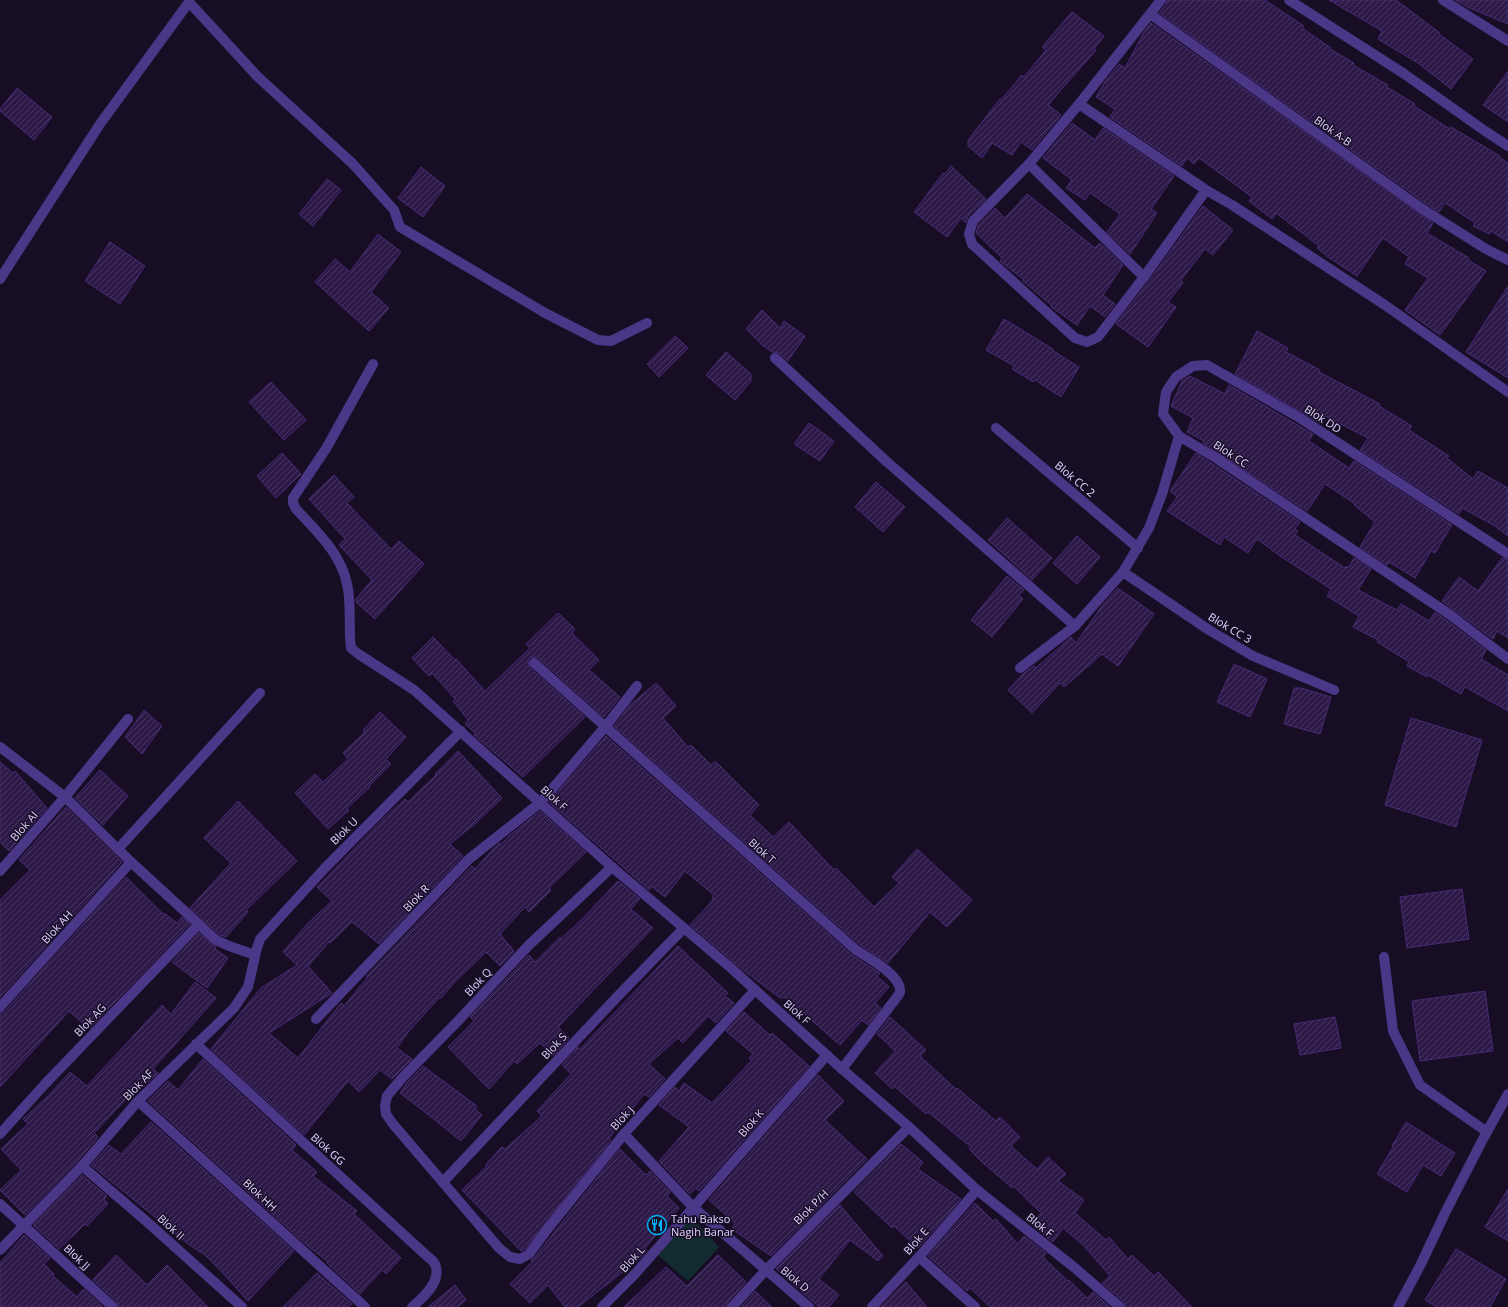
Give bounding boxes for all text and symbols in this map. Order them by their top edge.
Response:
street label: Blok A-B [1312,112,1355,149]
street label: Blok DD [1302,401,1345,436]
street label: Blok CC [1211,437,1252,471]
street label: Blok CC 2 [1052,457,1099,500]
street label: Blok CC 3 [1206,609,1255,646]
street label: Blok F [538,782,571,814]
street label: Blok AI [6,807,41,844]
street label: Blok U [327,814,361,848]
street label: Blok T [746,835,779,867]
street label: Blok R [399,881,432,914]
street label: Blok AH [38,907,76,947]
street label: Blok Q [461,964,495,999]
street label: Blok F [781,996,814,1028]
street label: Blok AG [70,1000,109,1039]
street label: Blok S [538,1029,570,1062]
street label: Blok AF [119,1066,156,1103]
street label: Blok J [607,1102,637,1133]
street label: Blok K [735,1106,767,1140]
street label: Blok GG [308,1129,349,1168]
street label: Blok HH [240,1175,281,1214]
street label: Blok P/H [790,1186,831,1227]
street label: Blok F [1024,1209,1057,1240]
street label: Blok II [155,1211,188,1243]
place label: Tahu Bakso Nagih Banar [671,1211,735,1239]
restaurant icon: Tahu Bakso Nagih Banar [646,1214,668,1236]
street label: Blok E [900,1224,932,1257]
street label: Blok JJ [61,1241,94,1273]
street label: Blok L [616,1242,648,1275]
street label: Blok D [778,1262,813,1295]

